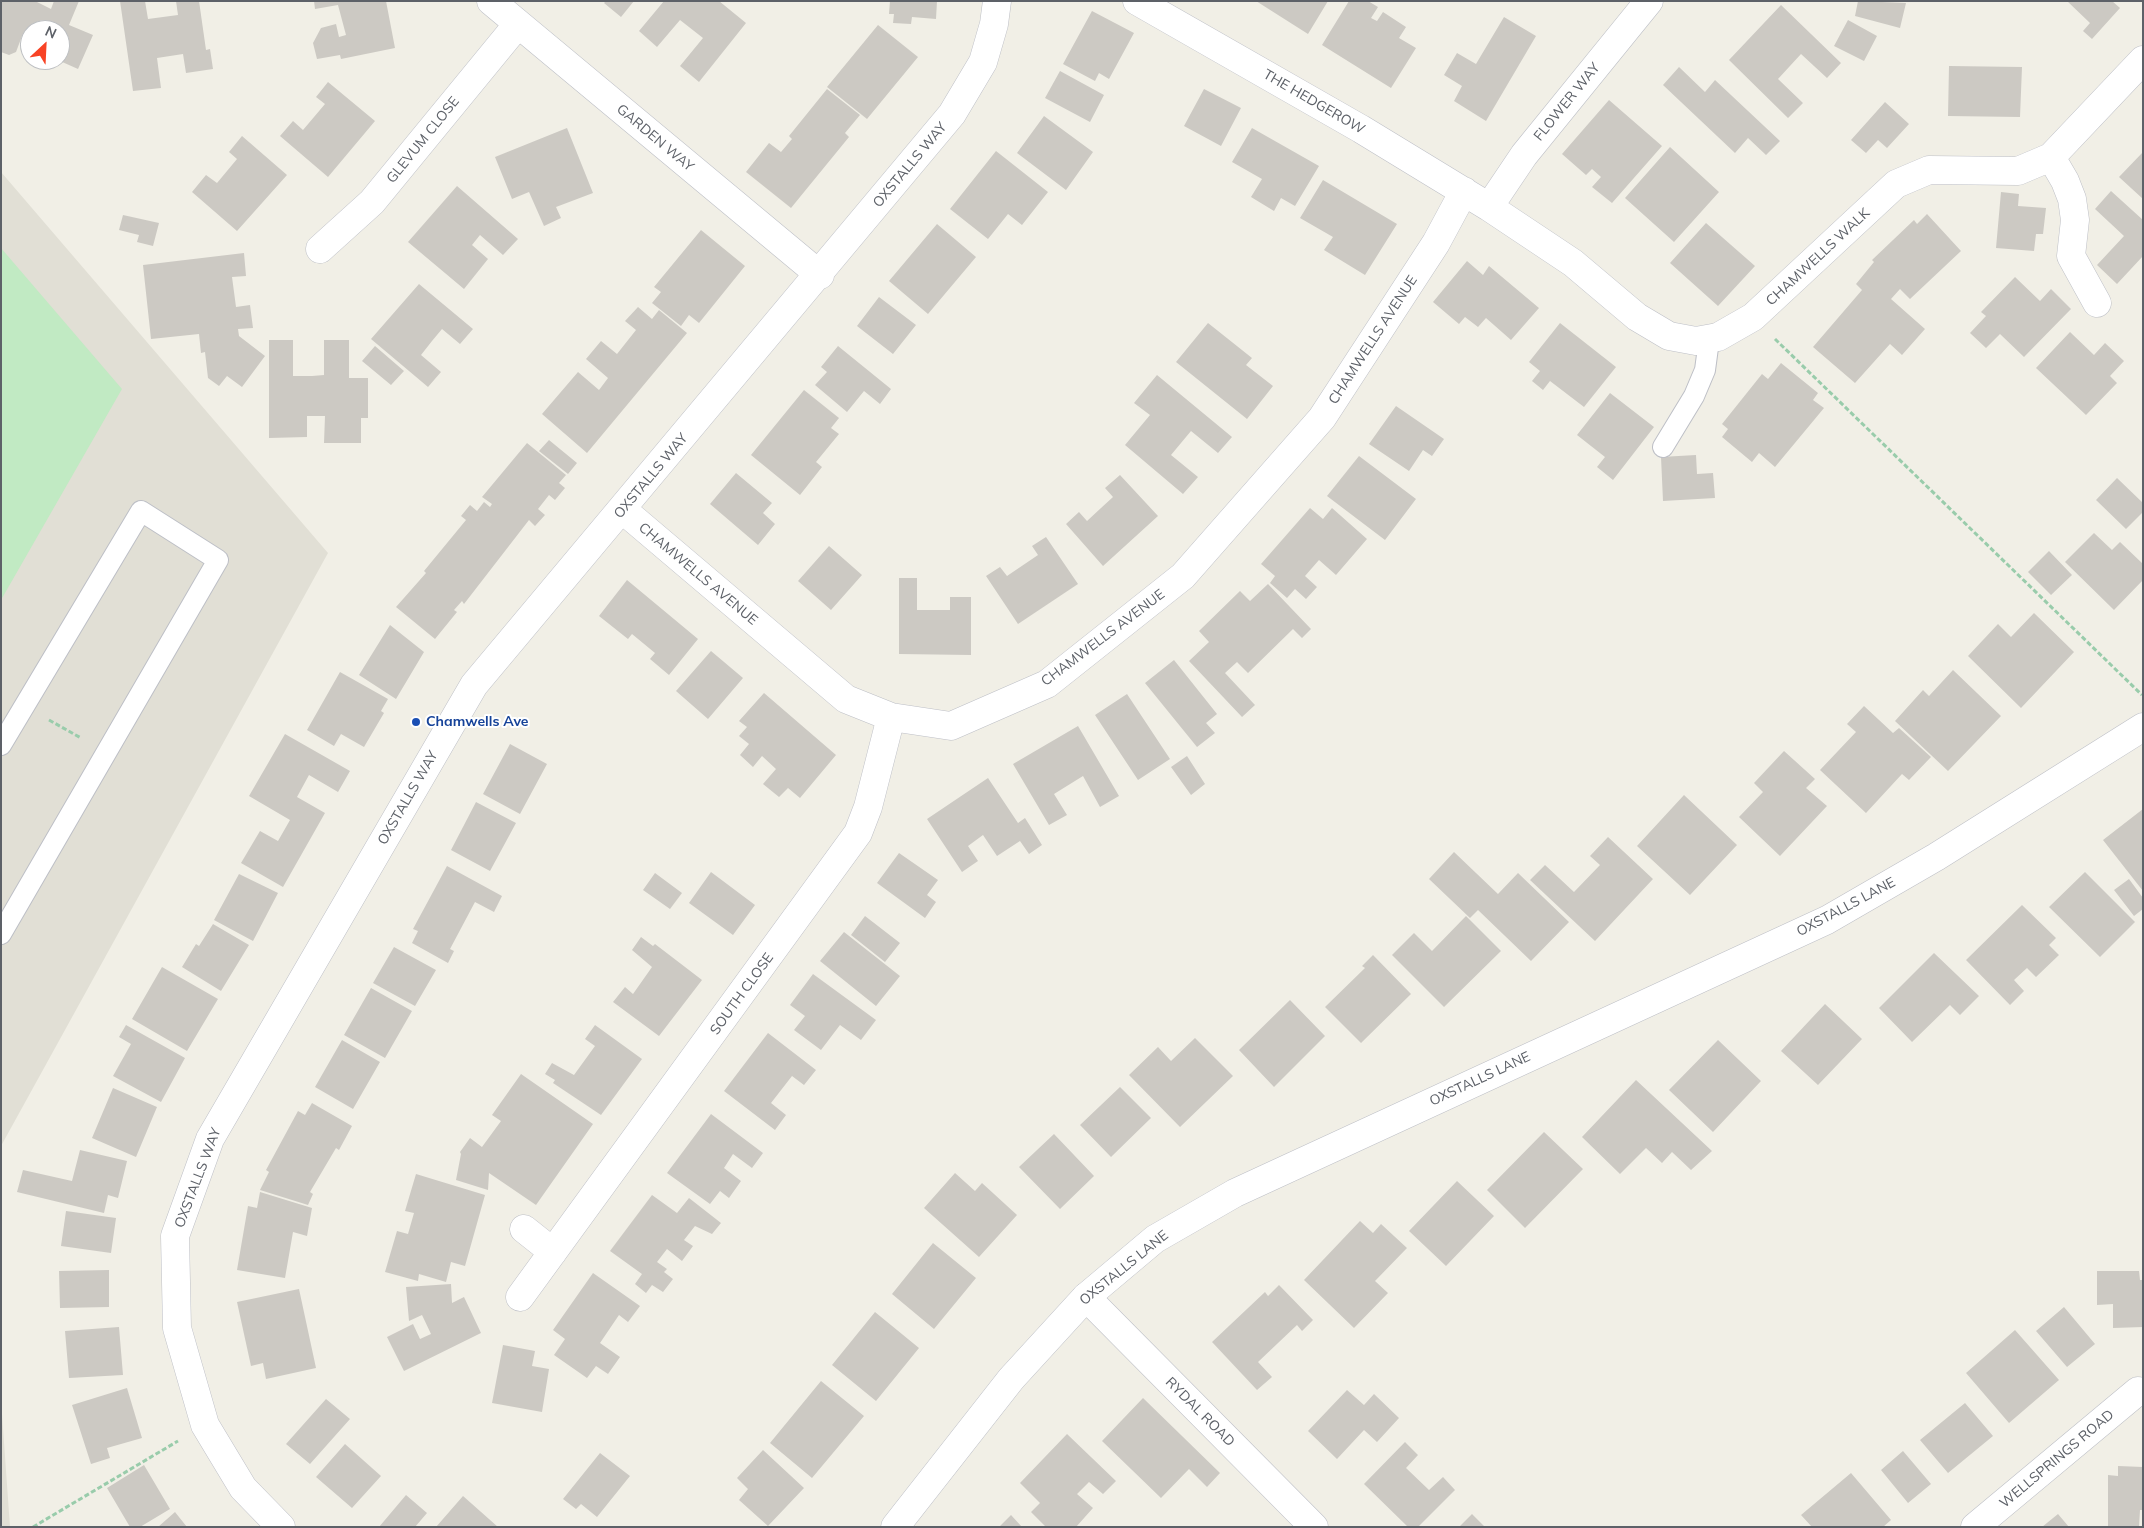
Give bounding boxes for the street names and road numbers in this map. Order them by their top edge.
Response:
street label: FLOWER WAY [1530,60,1604,144]
street label: THE HEDGEROW [1260,66,1368,138]
street label: GLEVUM CLOSE [383,93,463,187]
street label: GARDEN WAY [613,101,697,175]
street label: OXSTALLS WAY [870,119,950,211]
street label: CHAMWELLS WALK [1763,205,1873,309]
street label: CHAMWELLS AVENUE [1325,272,1421,408]
street label: OXSTALLS WAY [611,430,691,522]
street label: CHAMWELLS AVENUE [635,519,761,629]
street label: CHAMWELLS AVENUE [1038,586,1168,690]
street label: OXSTALLS WAY [374,748,442,848]
street label: OXSTALLS LANE [1794,874,1898,940]
street label: SOUTH CLOSE [707,950,777,1038]
street label: OXSTALLS LANE [1427,1048,1533,1110]
street label: OXSTALLS WAY [171,1126,225,1230]
street label: OXSTALLS LANE [1076,1227,1172,1309]
street label: RYDAL ROAD [1162,1374,1238,1450]
street label: WELLSPRINGS ROAD [1996,1406,2118,1512]

